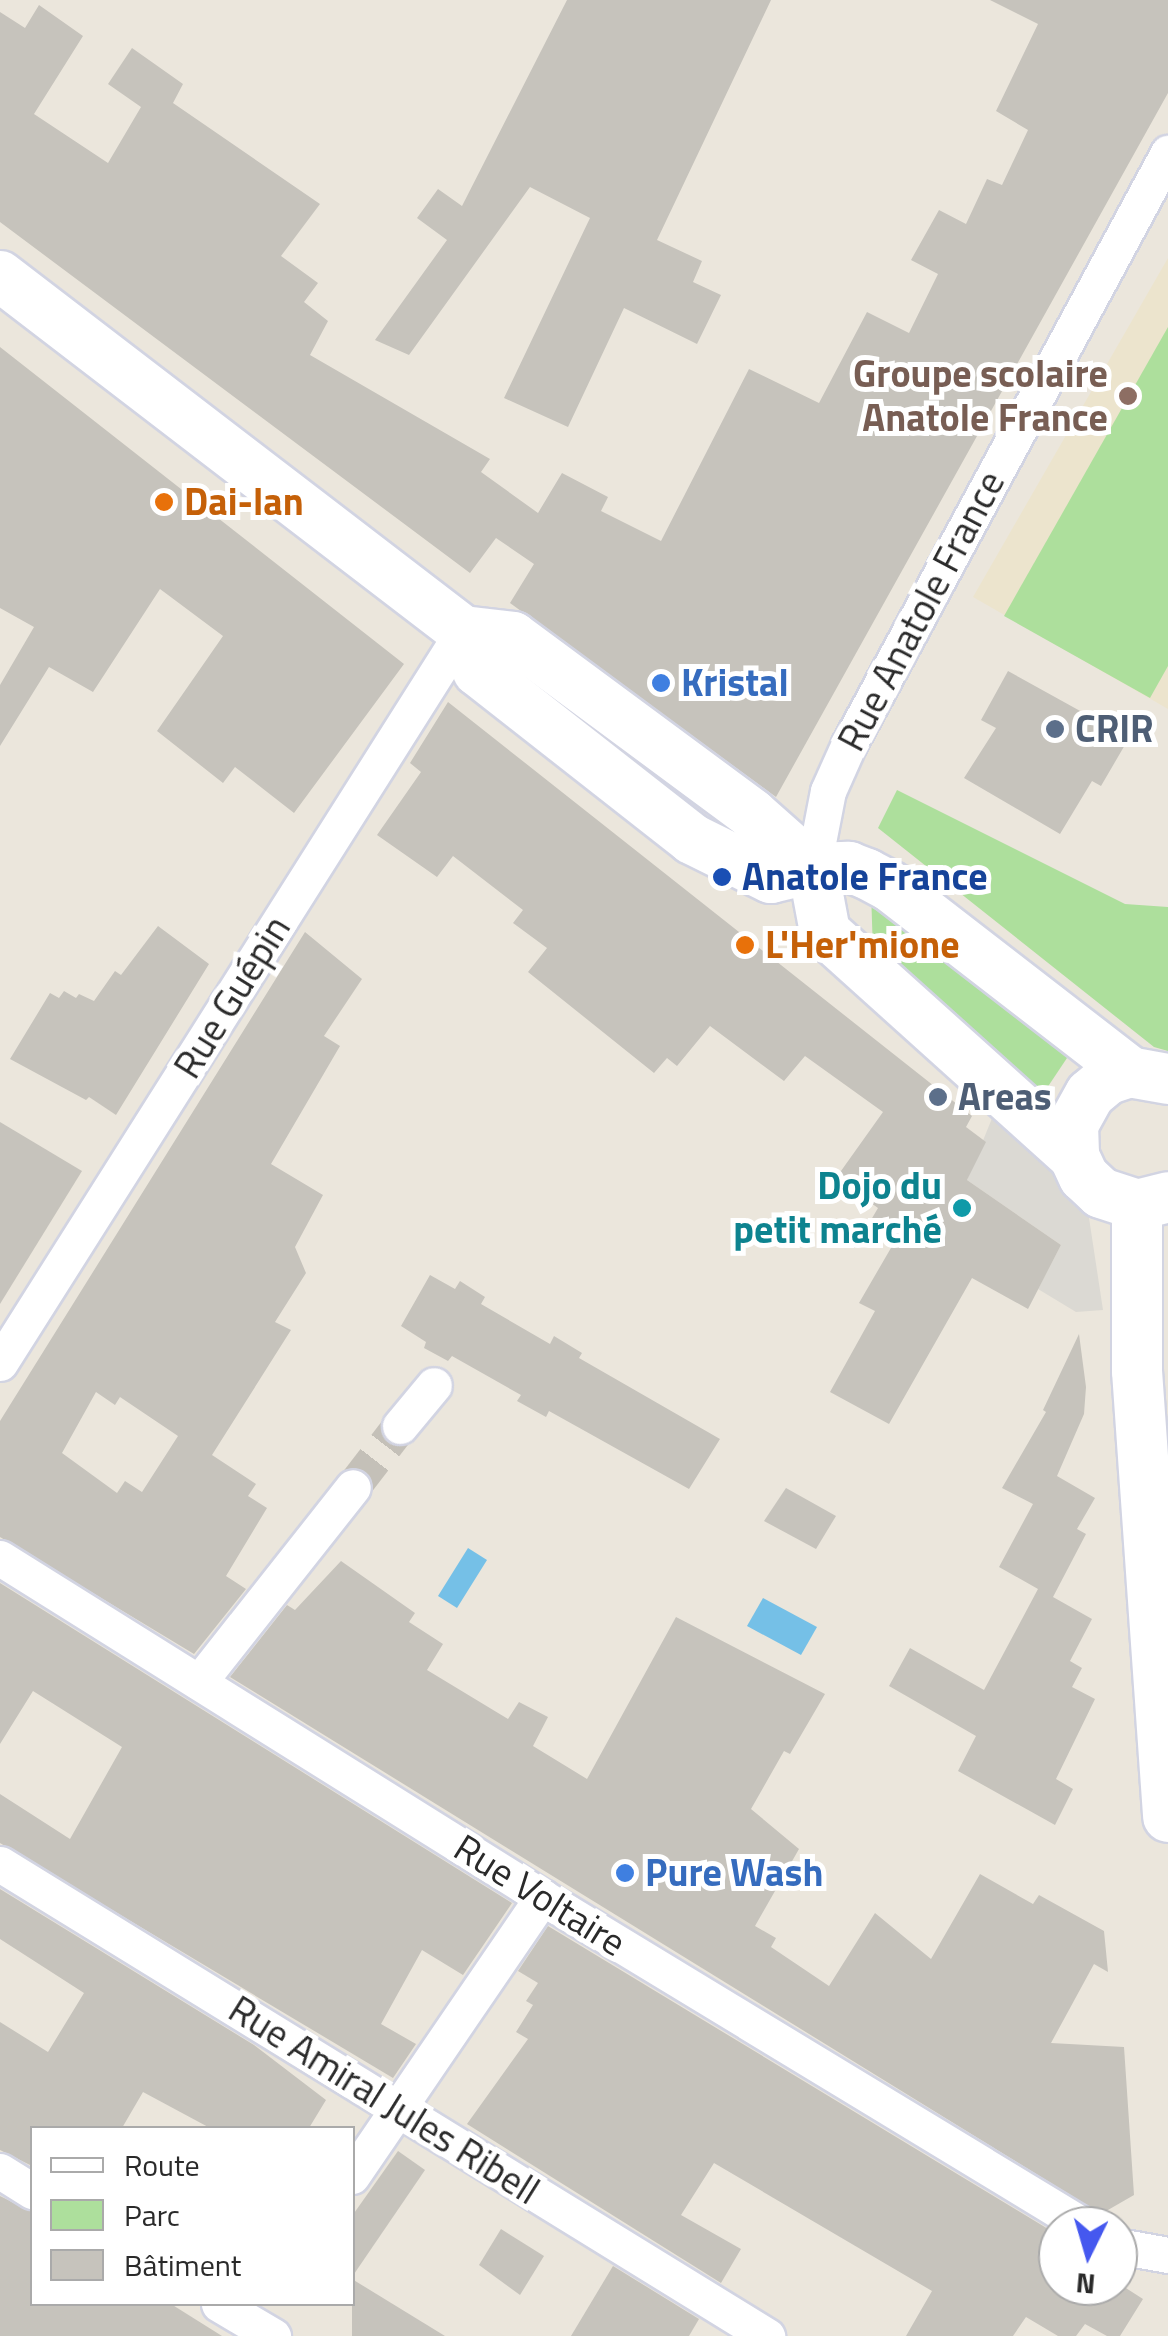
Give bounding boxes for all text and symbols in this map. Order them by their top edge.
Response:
place label: Groupe scolaire Anatole France [853,351,1108,440]
marker: Groupe scolaire Anatole France [1117,385,1139,407]
street label: Rue Anatole France [828,463,1014,759]
place label: Dai-lan [184,479,304,525]
marker: Dai-lan [153,491,175,513]
place label: Kristal [681,660,789,706]
marker: Kristal [650,672,672,694]
place label: CRIR [1075,706,1154,752]
marker: CRIR [1044,718,1066,740]
place label: Anatole France [742,854,988,900]
marker: Anatole France [711,866,733,888]
street label: Rue Guépin [164,908,300,1086]
place label: L'Her'mione [765,922,960,968]
marker: L'Her'mione [734,934,756,956]
place label: Areas [958,1074,1052,1120]
marker: Areas [927,1086,949,1108]
place label: Dojo du petit marché [733,1163,942,1252]
marker: Dojo du petit marché [951,1197,973,1219]
street label: Rue Voltaire [446,1824,634,1966]
place label: Pure Wash [645,1850,823,1896]
marker: Pure Wash [614,1862,636,1884]
street label: Rue Amiral Jules Ribell [221,1986,547,2214]
legend [30,2126,355,2306]
text: Route [124,2142,200,2188]
text: Parc [124,2192,180,2238]
north arrow [1038,2206,1138,2306]
text: Bâtiment [124,2242,241,2288]
text: N [1074,2262,1097,2307]

